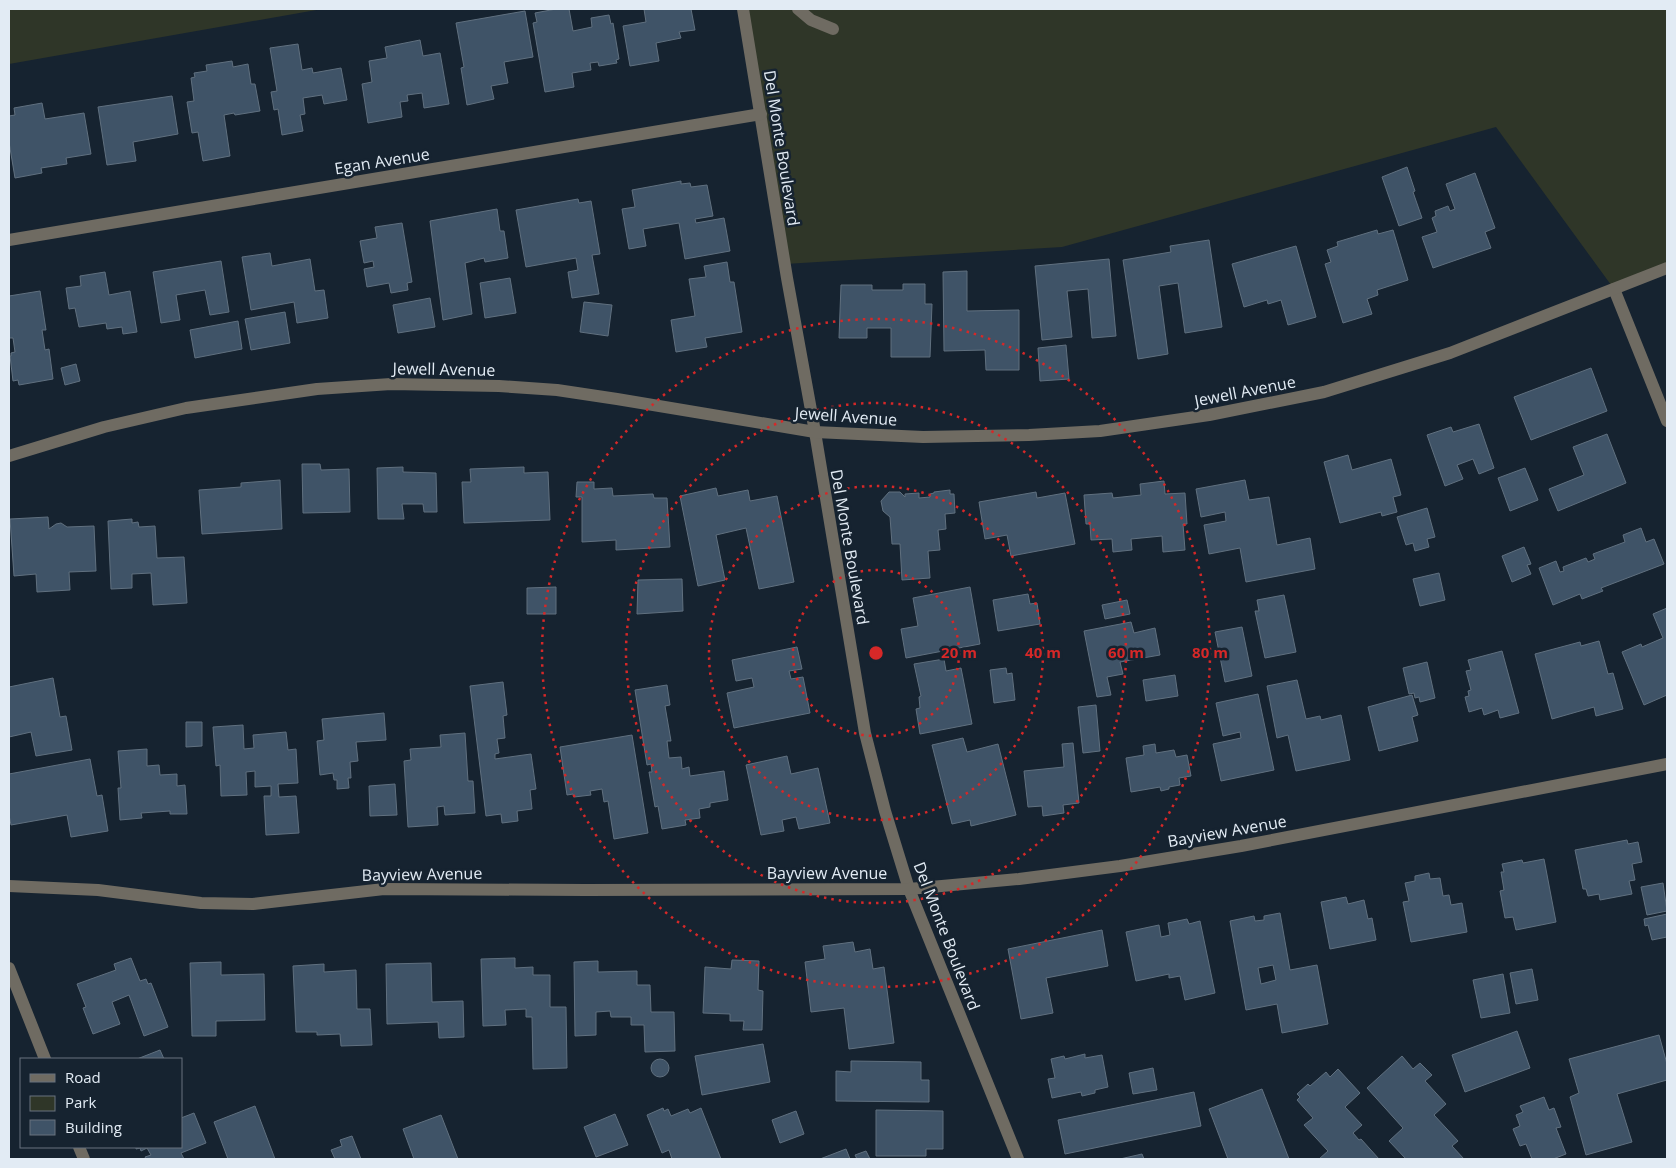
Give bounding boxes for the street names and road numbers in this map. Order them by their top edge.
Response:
street label: Del Monte Boulevard [759,69,805,227]
street label: Egan Avenue [333,143,431,179]
street label: Jewell Avenue [391,357,495,381]
street label: Jewell Avenue [1191,370,1297,412]
street label: Jewell Avenue [792,401,898,431]
street label: Del Monte Boulevard [825,468,875,626]
street label: Bayview Avenue [1166,810,1288,852]
street label: Del Monte Boulevard [909,859,985,1013]
street label: Bayview Avenue [362,862,482,886]
street label: Bayview Avenue [767,862,887,884]

